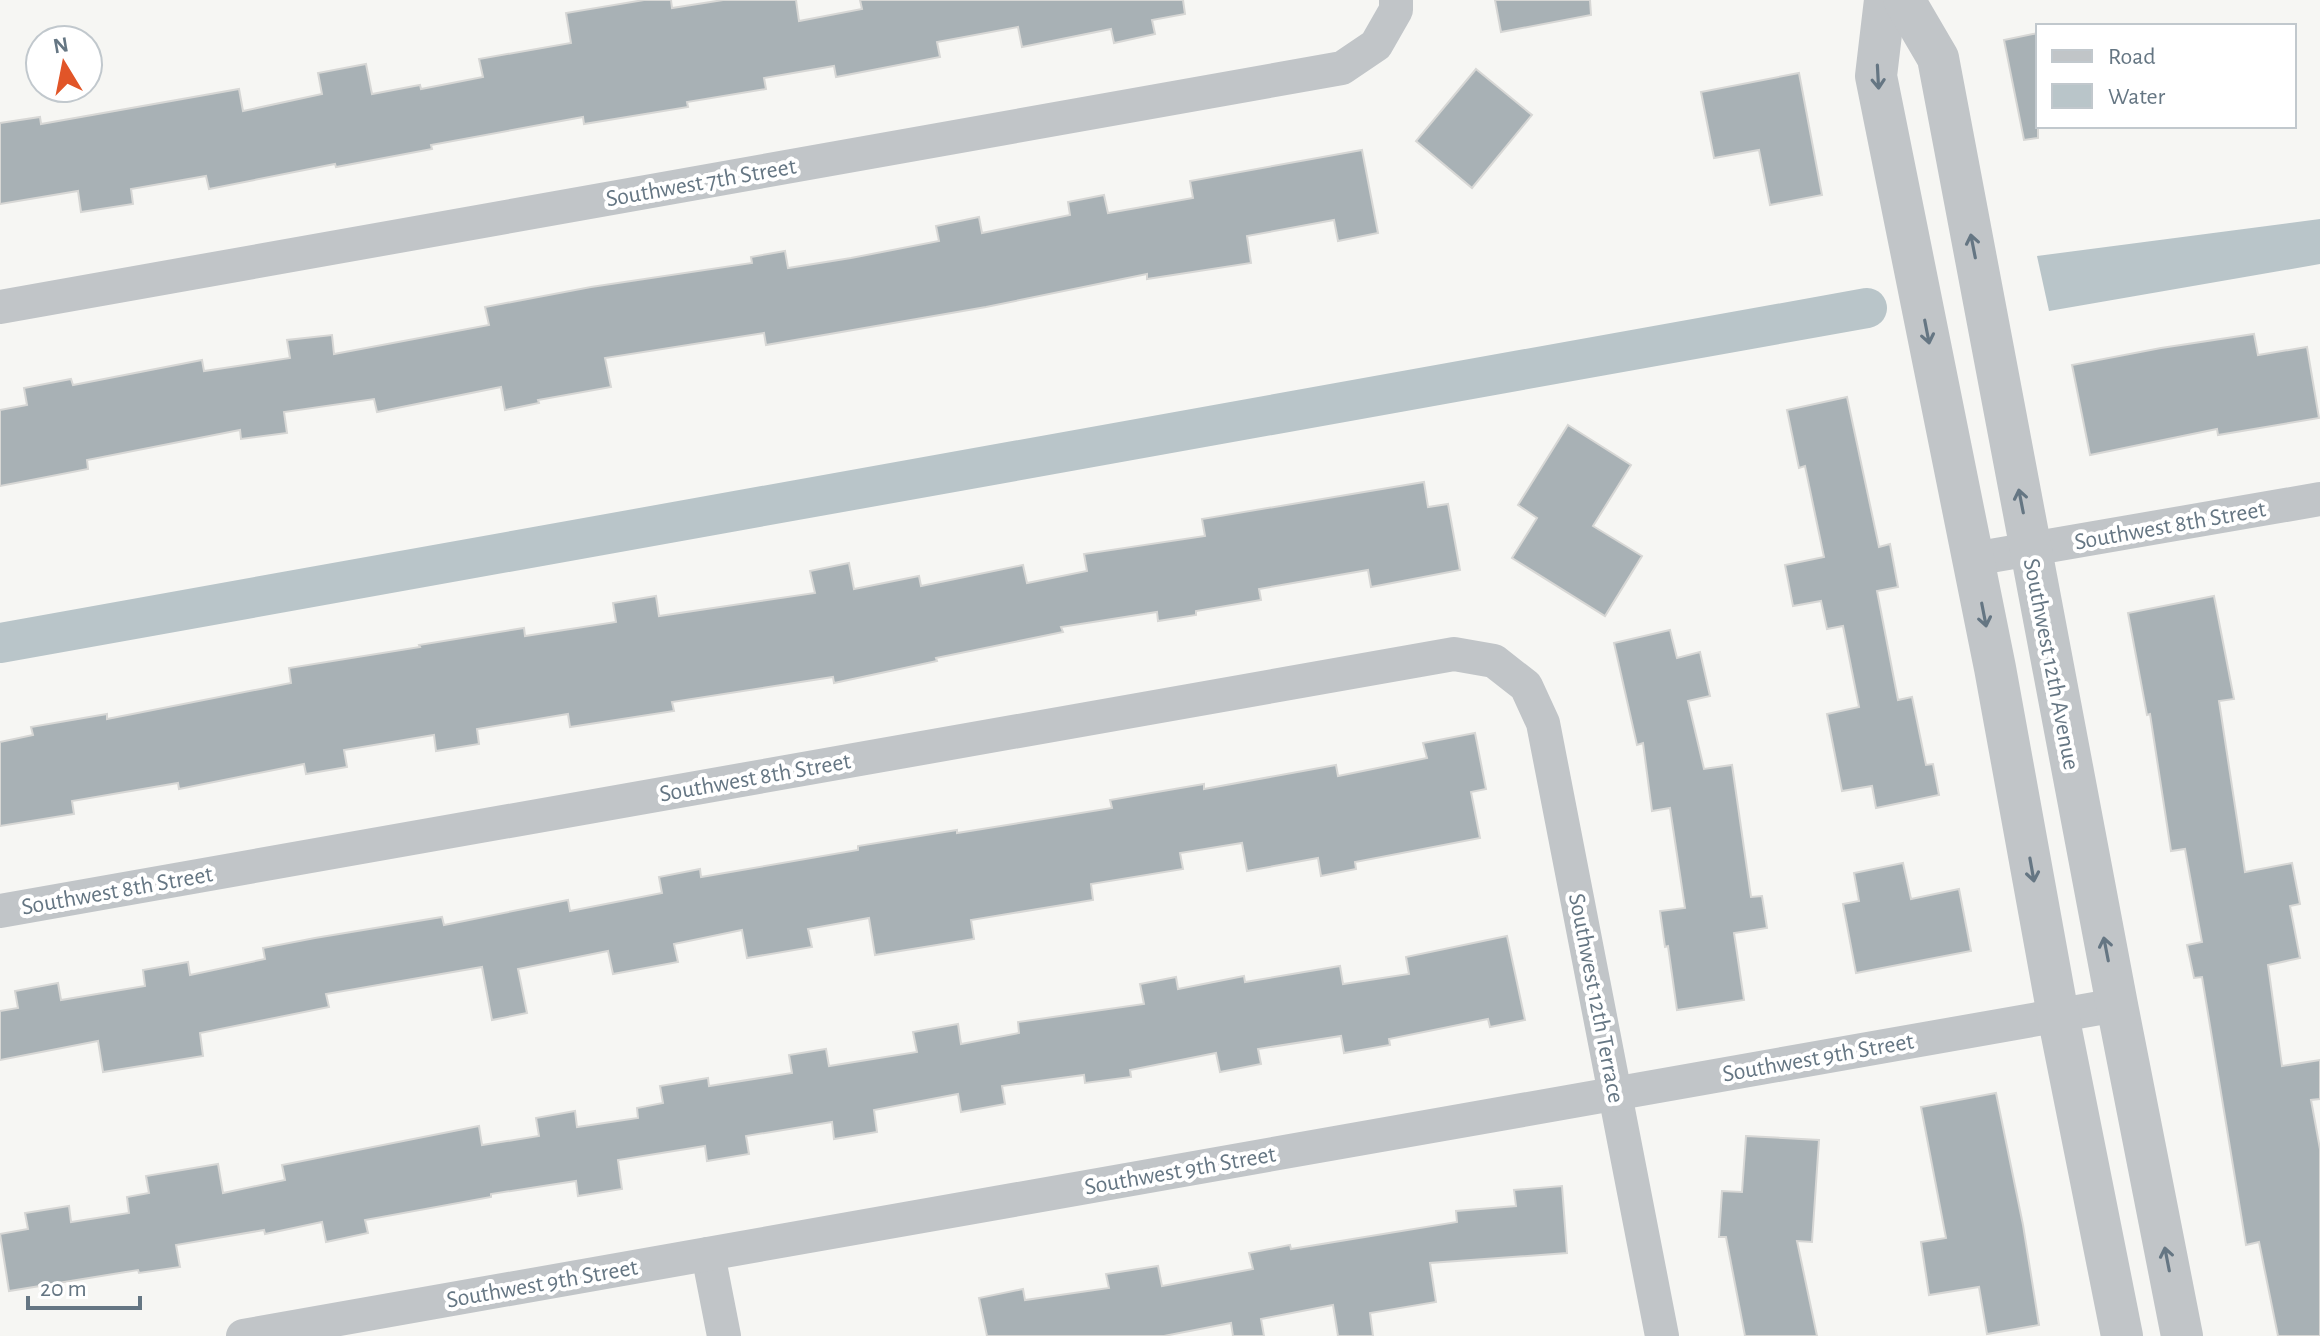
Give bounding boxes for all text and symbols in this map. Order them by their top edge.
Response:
north arrow [24,24,104,104]
legend [2036,24,2296,128]
text: N [51,33,70,57]
text: Road [2108,45,2156,69]
one-way arrow [1871,64,1886,90]
text: Water [2108,85,2166,109]
street label: Southwest 7th Street [604,154,798,212]
one-way arrow [1965,234,1980,259]
one-way arrow [1921,319,1936,345]
one-way arrow [2013,489,2028,515]
street label: Southwest 8th Street [2073,497,2268,555]
street label: Southwest 12th Avenue [2019,556,2083,772]
one-way arrow [1977,602,1992,627]
street label: Southwest 8th Street [658,749,853,807]
one-way arrow [2025,857,2040,883]
street label: Southwest 8th Street [20,862,215,920]
street label: Southwest 12th Terrace [1564,891,1628,1105]
one-way arrow [2098,937,2113,963]
street label: Southwest 9th Street [1721,1029,1916,1087]
street label: Southwest 9th Street [1083,1142,1278,1200]
one-way arrow [2158,1247,2173,1273]
street label: Southwest 9th Street [445,1255,640,1313]
scale bar [28,1260,140,1310]
text: 20 m [40,1277,87,1301]

